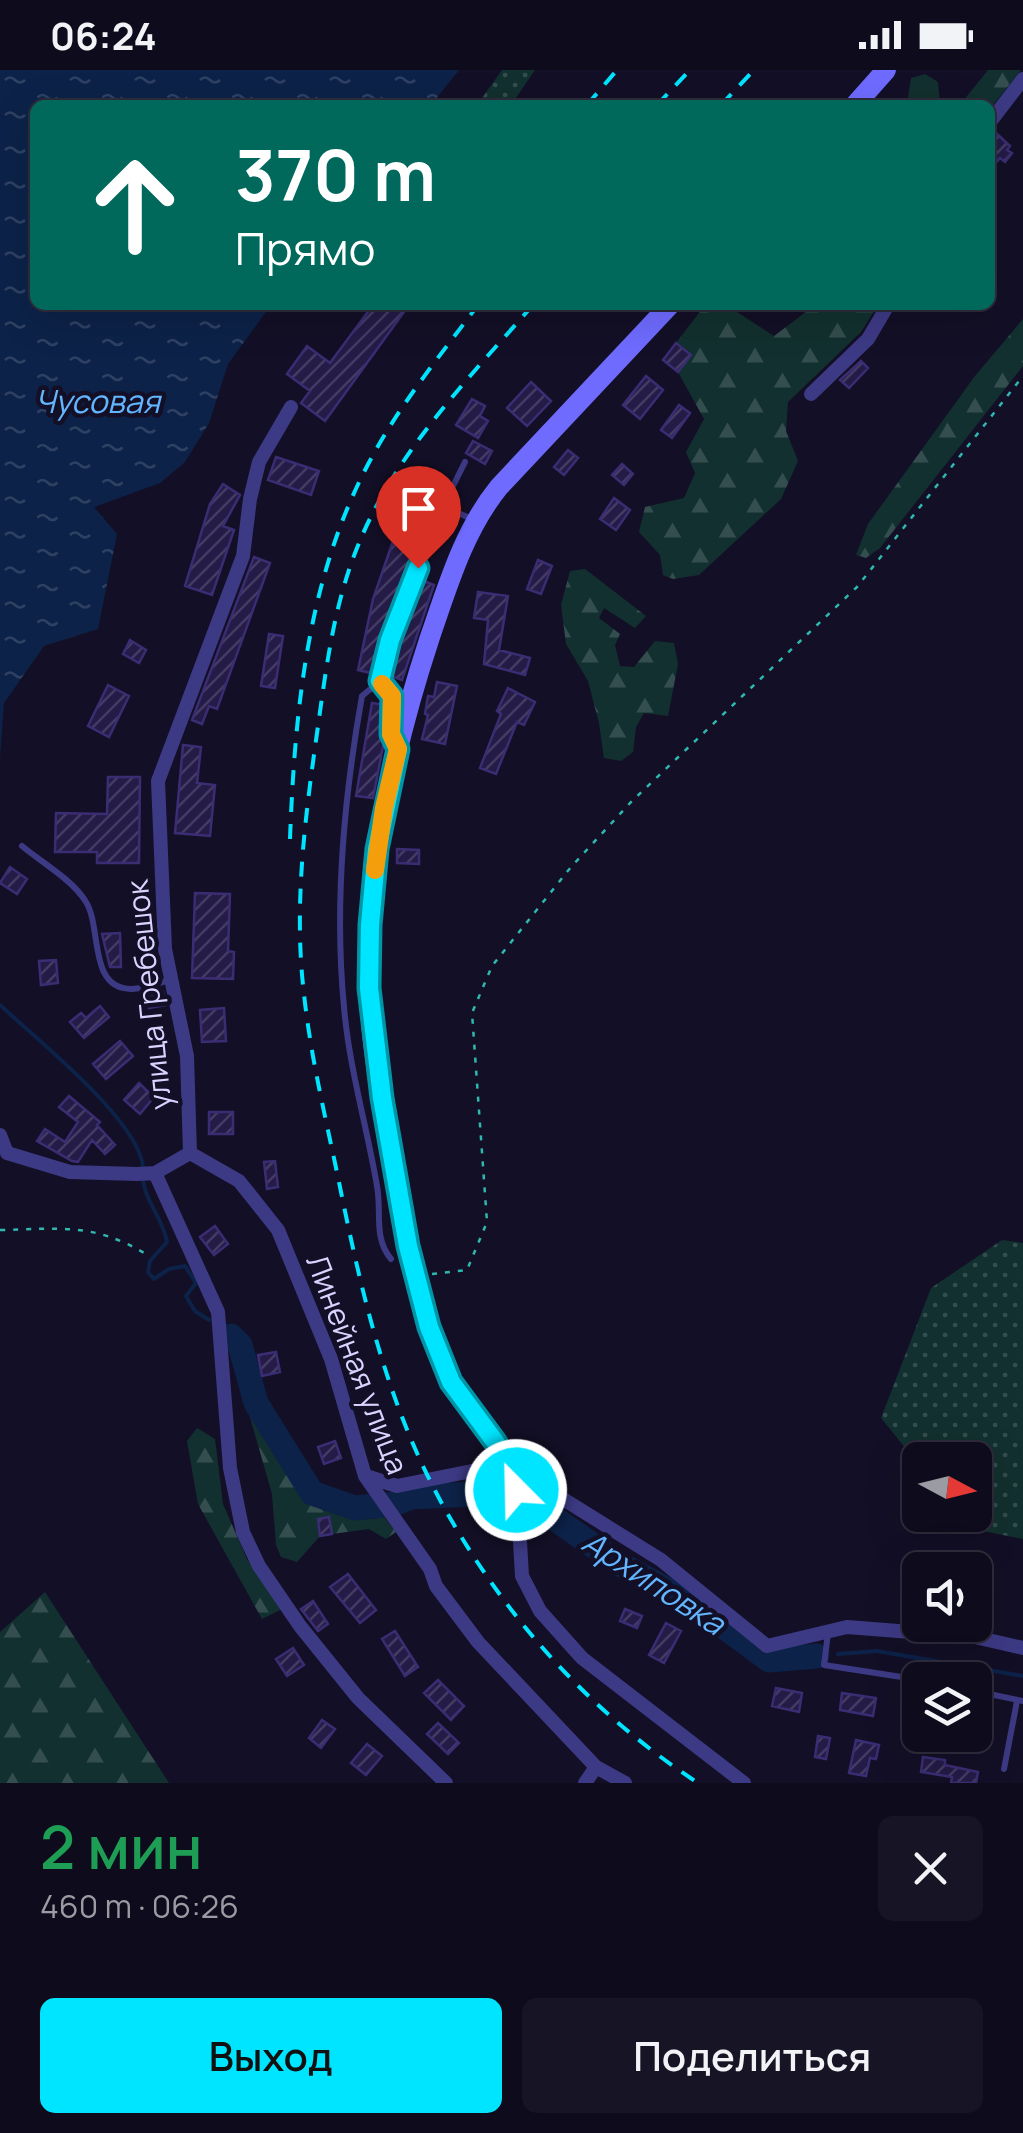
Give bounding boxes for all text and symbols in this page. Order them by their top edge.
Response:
text: 06:24 [50,9,157,61]
text: 370 m [235,126,436,222]
icon: ahead [70,140,200,270]
text: Прямо [235,217,375,279]
water label: Чусовая [34,379,162,423]
pin [376,466,461,569]
icon: arrive [391,481,446,536]
street label: улица Гребешок [115,877,180,1112]
street label: Линейная улица [297,1248,419,1480]
position arrow [464,1438,568,1542]
north arrow [902,1442,992,1532]
map controls [902,1442,992,1752]
water label: Архиповка [574,1520,736,1646]
button: sound [902,1552,992,1642]
button: layers [902,1662,992,1752]
text: 2 мин [40,1805,202,1887]
button: close [878,1816,983,1921]
text: 460 m · 06:26 [40,1884,239,1928]
button: Выход [40,1998,502,2113]
button: Поделиться [522,1998,983,2113]

